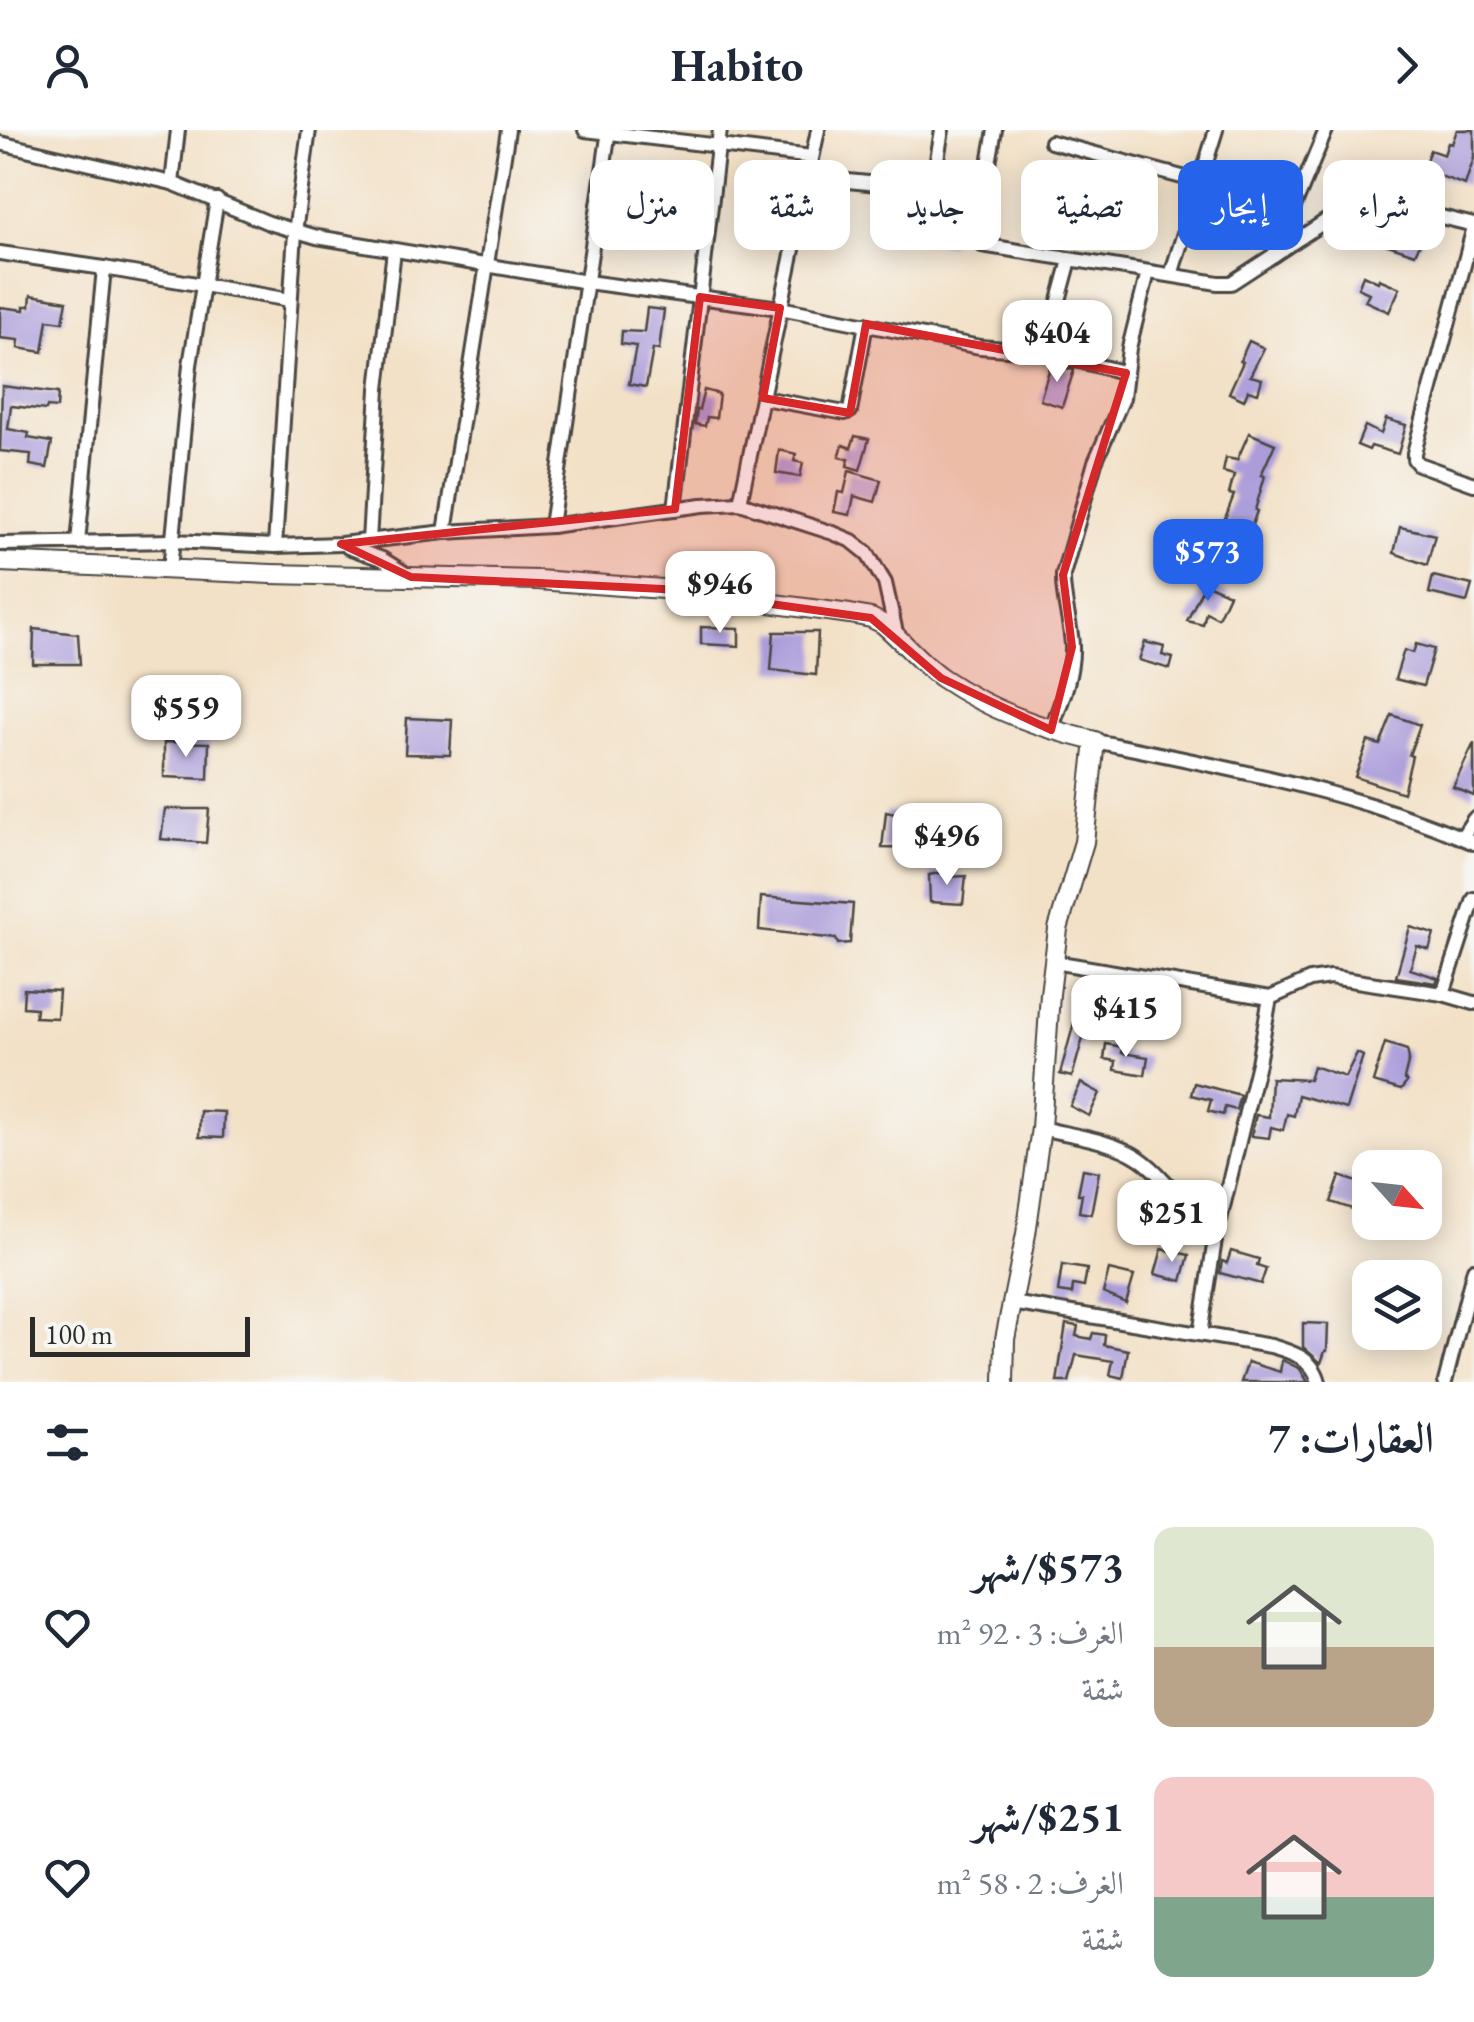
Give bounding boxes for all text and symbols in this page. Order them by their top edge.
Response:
text: Habito [671,36,803,94]
icon: person [40,38,95,93]
icon: forward [1379,38,1434,93]
chip: منزل [590,160,714,250]
chip: شقة [734,160,850,250]
chip: جديد [870,160,1001,250]
chip: تصفية [1021,160,1158,250]
chip: إيجار [1178,160,1303,250]
chip: شراء [1323,160,1445,250]
pin: $404 [998,300,1116,385]
text: $404 [1024,311,1090,353]
pin: $573 [1149,519,1267,604]
text: $573 [1175,530,1241,572]
pin: $946 [661,551,779,636]
text: $946 [687,562,753,604]
pin: $559 [127,675,245,760]
text: $559 [153,686,219,728]
pin: $496 [888,803,1006,888]
text: $496 [914,814,980,856]
pin: $415 [1067,975,1185,1060]
text: $415 [1093,986,1159,1028]
north arrow [1352,1150,1442,1240]
map controls [1352,1150,1442,1350]
pin: $251 [1113,1180,1231,1265]
text: $251 [1139,1191,1205,1233]
button: layers [1352,1260,1442,1350]
scale bar [30,1312,250,1356]
text: 100 m [45,1316,113,1352]
text: العقارات: 7 [1268,1410,1434,1465]
icon: filters [40,1415,95,1470]
text: $573/شهر [973,1539,1124,1594]
icon: home [1234,1567,1354,1687]
icon: heart [40,1600,95,1655]
text: الغرف: 3 · 92 m² [937,1612,1124,1654]
text: شقة [1082,1668,1124,1710]
text: $251/شهر [973,1789,1124,1844]
icon: home [1234,1817,1354,1937]
icon: heart [40,1850,95,1905]
text: الغرف: 2 · 58 m² [937,1862,1124,1904]
text: شقة [1082,1918,1124,1960]

